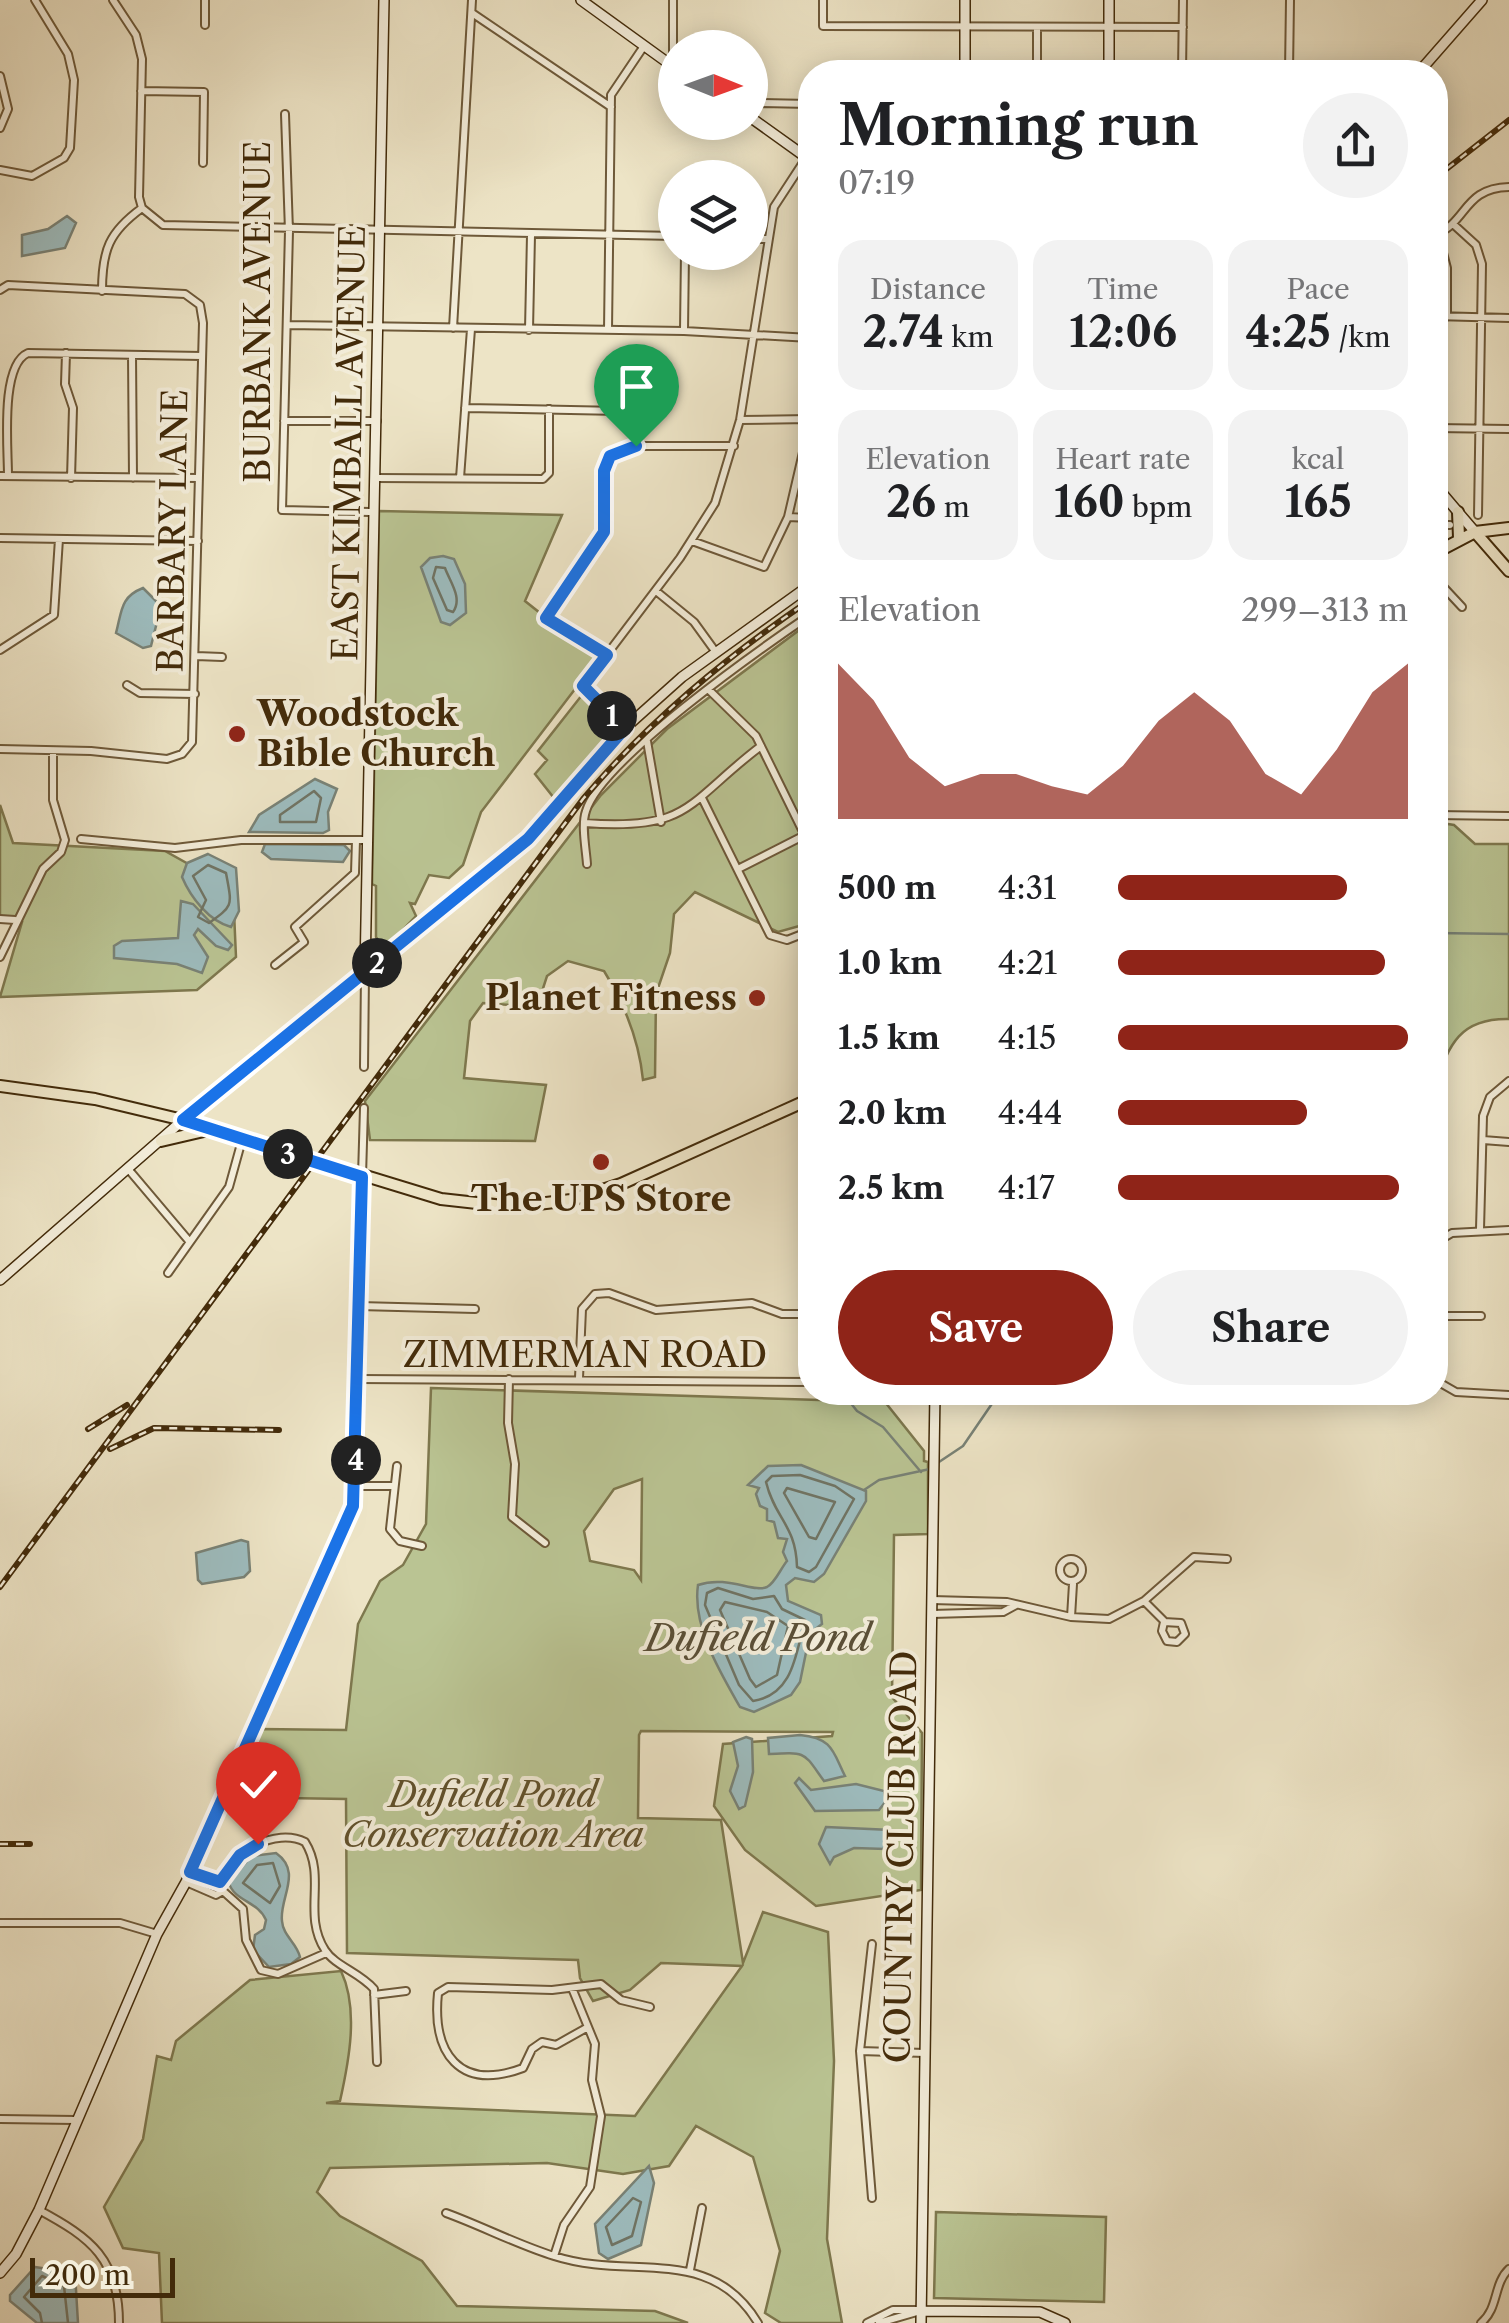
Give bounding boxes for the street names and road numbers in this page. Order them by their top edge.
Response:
street label: BURBANK AVENUE [236,141,279,483]
street label: EAST KIMBALL AVENUE [323,224,374,662]
street label: BARBARY LANE [149,389,196,673]
street label: ZIMMERMAN ROAD [403,1333,767,1376]
street label: COUNTRY CLUB ROAD [875,1650,926,2064]

